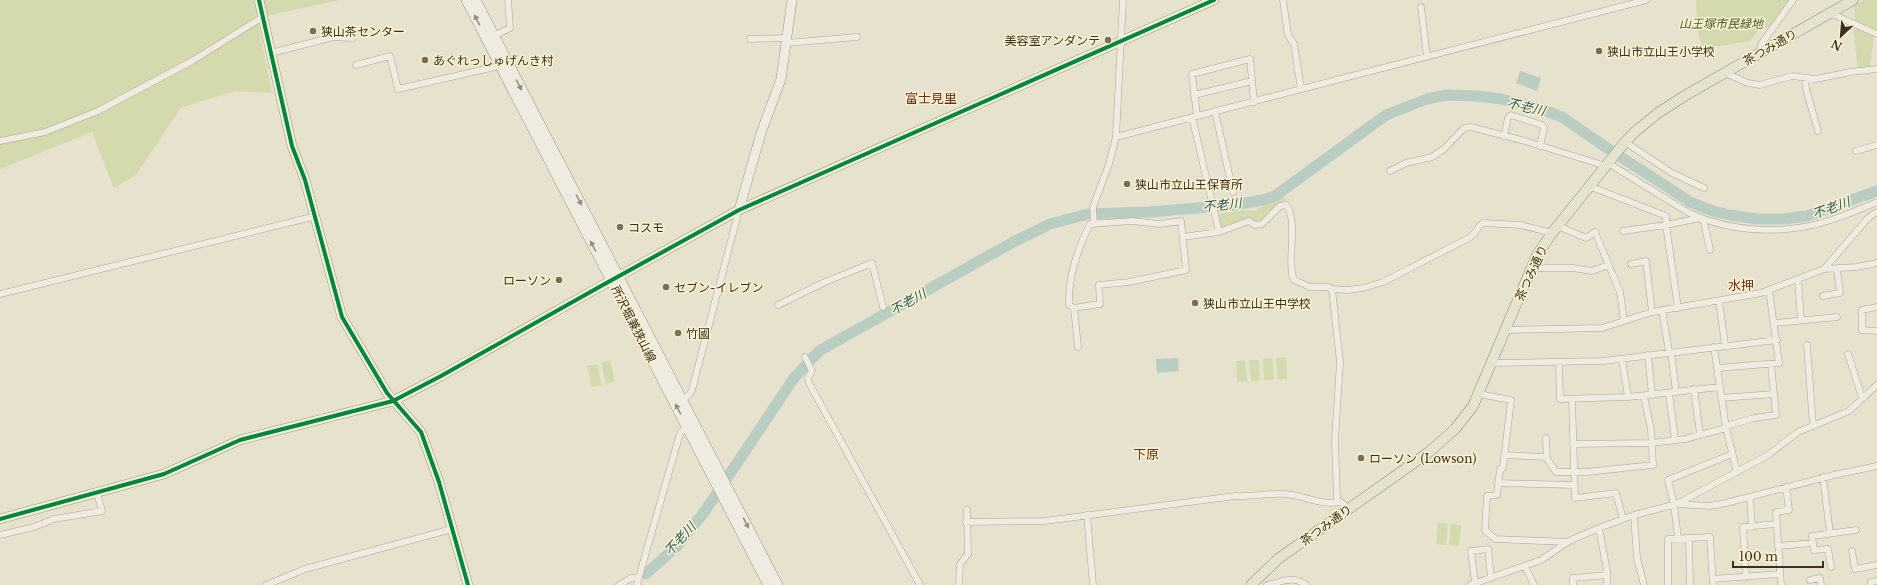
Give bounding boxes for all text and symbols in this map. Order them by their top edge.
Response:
one-way arrow [473,14,480,26]
park label: 山王塚市民緑地 [1679,16,1765,31]
north arrow [1821,16,1861,56]
place label: 狭山茶センター [321,24,405,39]
marker: 狭山茶センター [308,26,318,36]
street label: 茶つみ通り [1740,26,1800,68]
place label: 美容室アンダンテ [1004,33,1100,48]
marker: 美容室アンダンテ [1103,35,1113,45]
text: N [1828,36,1844,54]
place label: 狭山市立山王小学校 [1607,44,1715,59]
marker: 狭山市立山王小学校 [1594,46,1604,56]
place label: あぐれっしゅげんき村 [433,53,554,68]
marker: あぐれっしゅげんき村 [420,55,430,65]
one-way arrow [516,79,522,90]
district label: 富士見里 [905,90,957,107]
water label: 不老川 [1505,94,1549,120]
place label: 狭山市立山王保育所 [1135,177,1243,192]
marker: 狭山市立山王保育所 [1122,179,1132,189]
water label: 不老川 [1810,193,1854,223]
one-way arrow [576,194,583,206]
water label: 不老川 [1202,194,1244,215]
place label: コスモ [628,220,664,235]
marker: コスモ [615,222,625,232]
one-way arrow [590,240,596,252]
street label: 茶つみ通り [1512,243,1550,303]
place label: ローソン [503,273,551,288]
marker: ローソン [554,275,564,285]
district label: 水押 [1728,277,1754,294]
place label: セブン-イレブン [674,280,764,295]
marker: セブン-イレブン [661,282,671,292]
street label: 所沢堀兼狭山線 [608,283,660,365]
water label: 不老川 [887,284,931,319]
place label: 狭山市立山王中学校 [1203,296,1311,311]
marker: 狭山市立山王中学校 [1190,298,1200,308]
place label: 竹國 [686,326,710,341]
marker: 竹國 [673,328,683,338]
one-way arrow [675,403,681,415]
district label: 下原 [1133,446,1159,463]
place label: ローソン (Lowson) [1369,451,1476,466]
marker: ローソン (Lowson) [1356,453,1366,463]
street label: 茶つみ通り [1297,501,1355,549]
water label: 不老川 [661,517,701,559]
one-way arrow [743,517,749,528]
scale bar [1733,543,1823,569]
text: 100 m [1739,549,1778,564]

